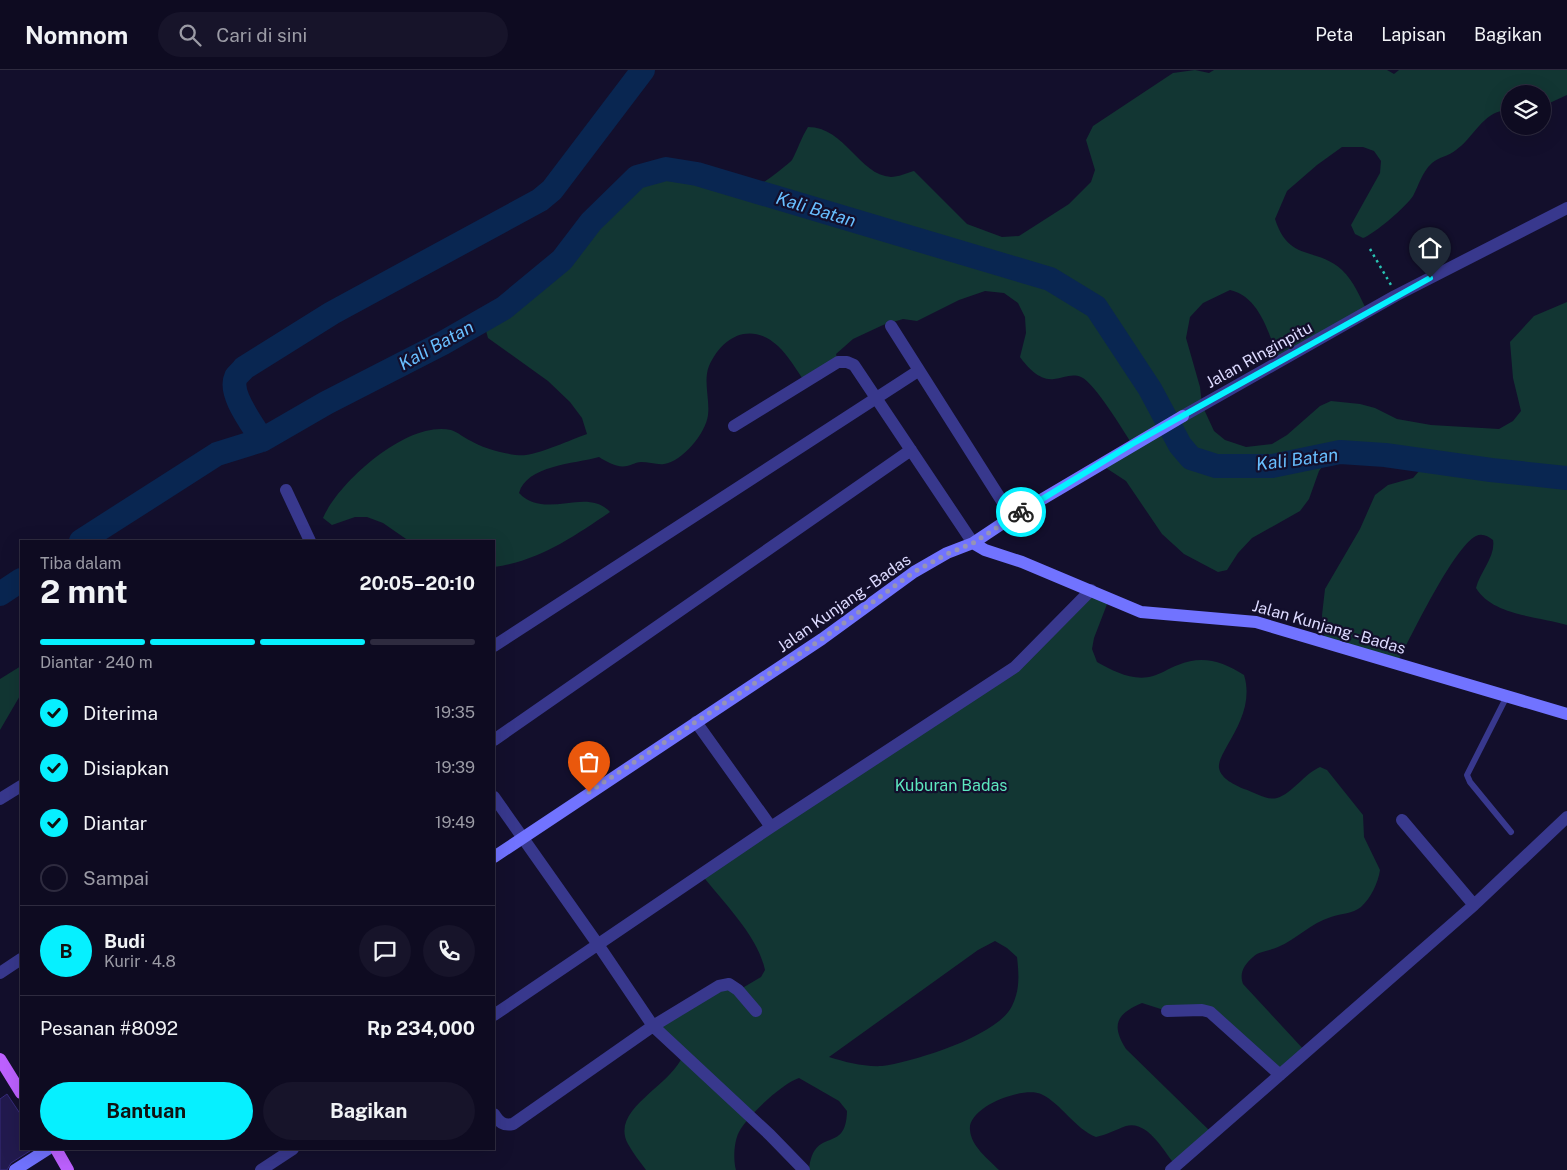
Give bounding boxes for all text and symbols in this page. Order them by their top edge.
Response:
search box [158,12,508,57]
text: Nomnom [25,21,128,49]
icon: search [176,21,204,49]
text: Cari di sini [216,24,307,46]
text: Peta [1315,24,1353,45]
text: Lapisan [1381,24,1446,45]
text: Bagikan [1474,24,1542,45]
map controls [1501,85,1551,135]
button: layers [1501,85,1551,135]
water label: Kali Batan [773,187,859,231]
pin [1409,227,1451,278]
icon: home [1416,234,1444,262]
water label: Kali Batan [395,316,477,374]
street label: Jalan RInginpitu [1203,318,1315,392]
water label: Kali Batan [1255,444,1339,474]
courier [996,487,1046,537]
icon: bike [1007,498,1035,526]
street label: Jalan Kunjang - Badas [774,550,914,656]
text: Tiba dalam [40,554,121,573]
text: 20:05–20:10 [359,572,475,594]
text: 2 mnt [40,573,128,610]
street label: Jalan Kunjang - Badas [1250,596,1408,658]
text: Diantar · 240 m [40,653,153,672]
icon: check [40,699,68,727]
text: Diterima [83,702,158,724]
text: 19:35 [435,703,475,722]
pin [568,741,610,792]
icon: bag [575,748,603,776]
icon: check [40,754,68,782]
text: Disiapkan [83,757,169,779]
text: 19:39 [435,758,475,777]
park label: Kuburan Badas [895,776,1007,795]
icon: check [40,809,68,837]
text: Diantar [83,812,147,834]
text: 19:49 [435,813,475,832]
text: Sampai [83,867,149,889]
button: chat [359,925,411,977]
button: phone [423,925,475,977]
text: Budi [104,930,145,952]
text: B [59,940,73,962]
text: Kurir · 4.8 [104,952,176,971]
text: Pesanan #8092 [40,1017,178,1039]
text: Rp 234,000 [367,1017,475,1039]
button: Bantuan [40,1082,253,1140]
button: Bagikan [263,1082,475,1140]

